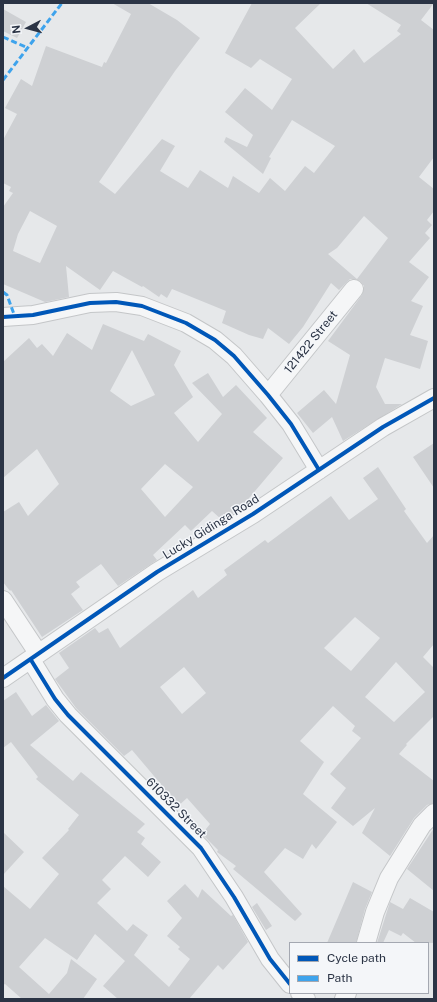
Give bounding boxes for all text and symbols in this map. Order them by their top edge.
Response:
north arrow [8,8,48,48]
text: N [10,24,22,34]
street label: 121422 Street [281,308,341,376]
street label: Lucky Gidinga Road [160,492,262,562]
street label: 610332 Street [143,775,209,841]
legend [289,942,429,994]
text: Cycle path [327,951,386,965]
text: Path [327,971,353,985]

